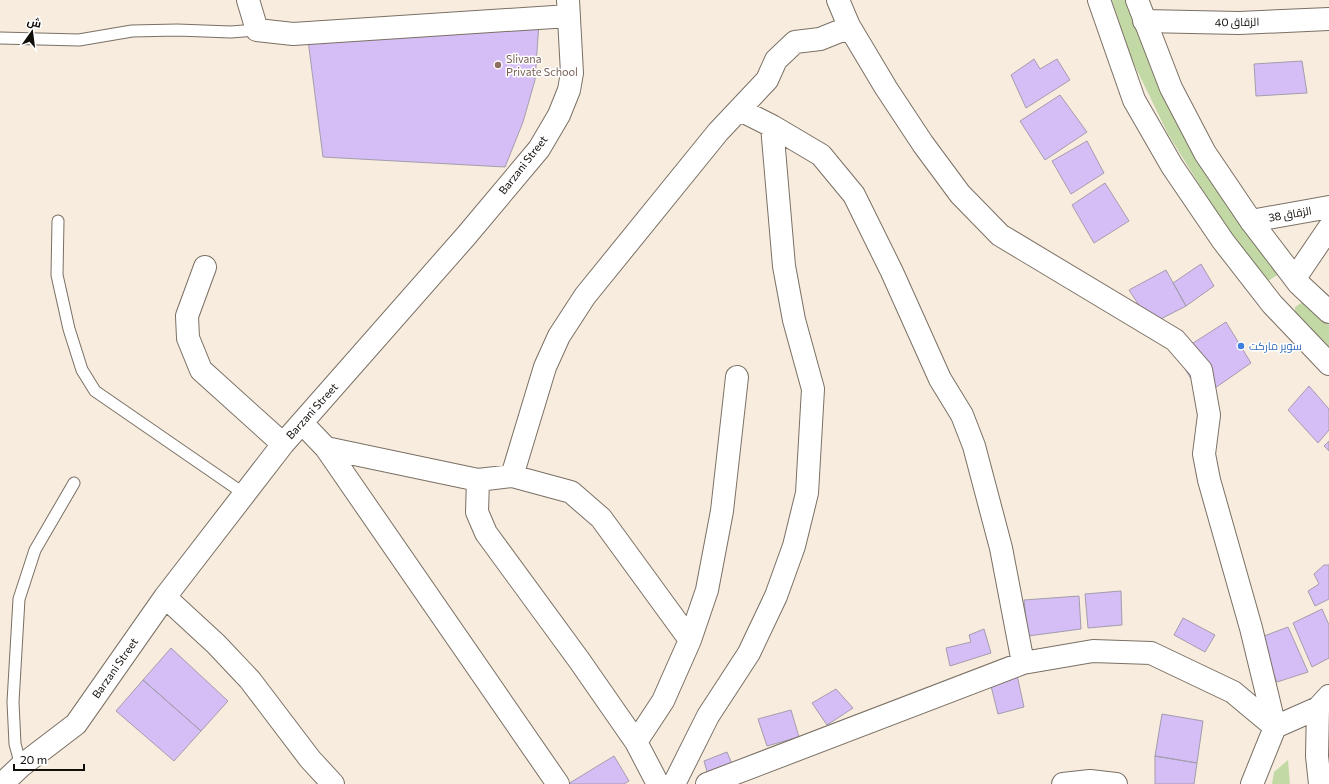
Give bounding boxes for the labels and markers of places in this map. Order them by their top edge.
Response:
place label: Slivana Private School [506,52,578,78]
marker: Slivana Private School [493,60,503,70]
place label: سوپر مارکت [1249,339,1302,353]
marker: سوپر مارکت [1236,341,1246,351]

